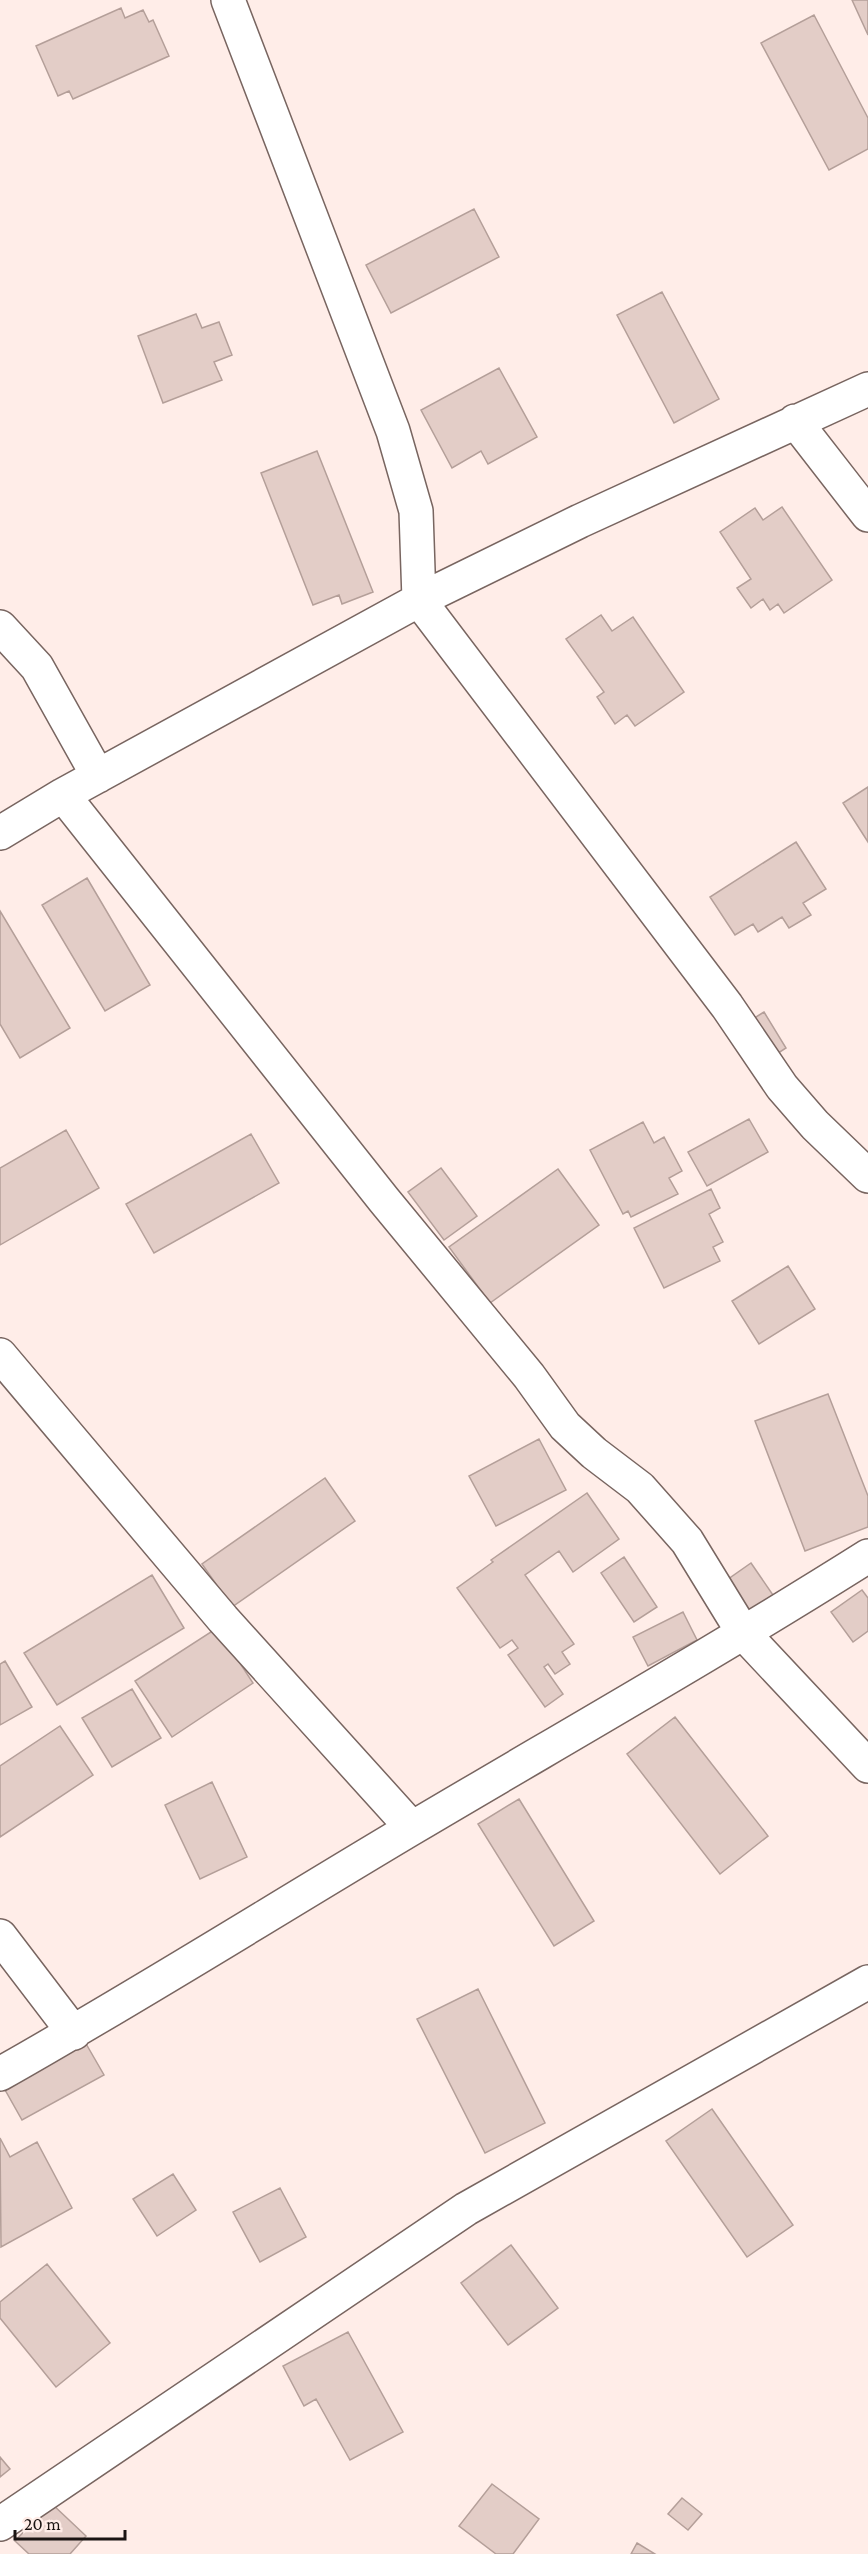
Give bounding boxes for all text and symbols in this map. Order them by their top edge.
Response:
scale bar [15,2503,124,2541]
text: 20 m [24,2514,61,2534]

